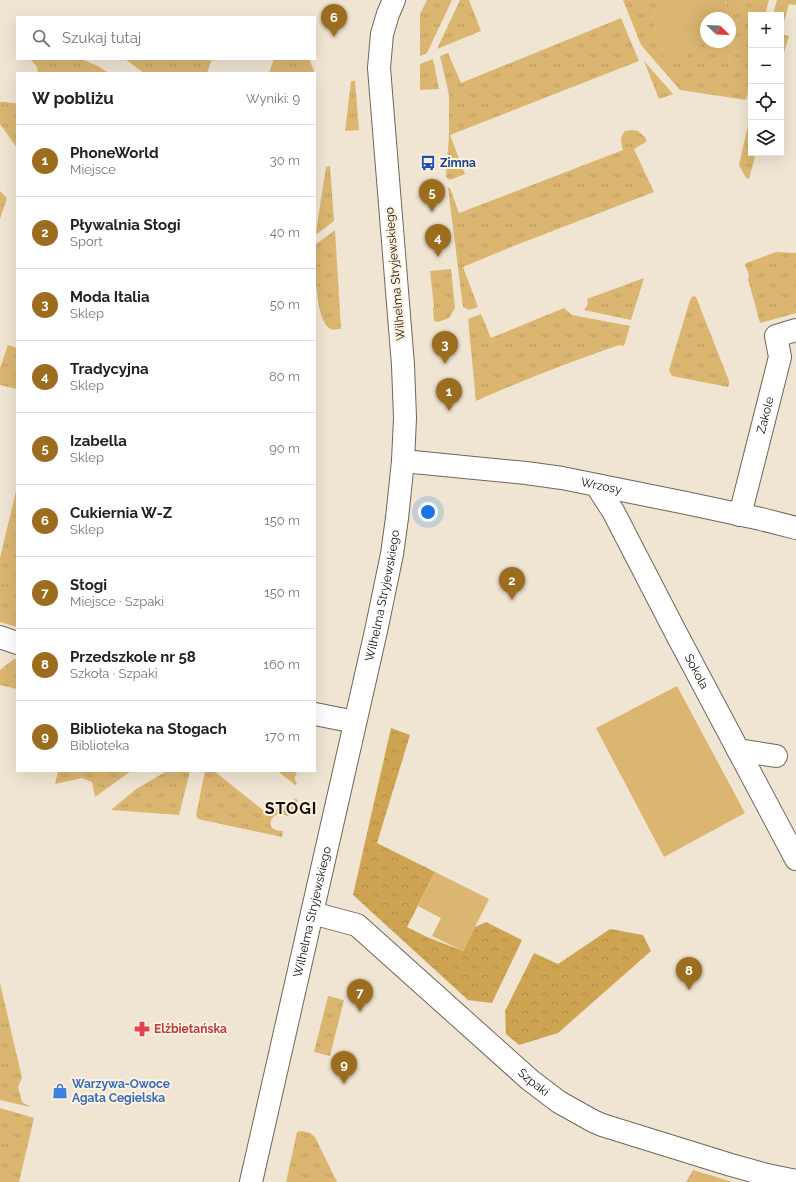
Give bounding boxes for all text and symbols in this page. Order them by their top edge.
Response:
pin: 6 [321,4,347,37]
north arrow [700,12,736,48]
map controls [748,12,784,156]
button: + [748,12,784,48]
search box [16,16,316,60]
icon: search [30,27,52,49]
text: Szukaj tutaj [62,29,141,47]
button: − [748,48,784,84]
button: locate [748,84,784,120]
text: W pobliżu [32,88,114,108]
text: Wyniki: 9 [246,91,300,106]
button: layers [748,120,784,156]
text: PhoneWorld [70,144,159,162]
text: 1 [42,153,48,168]
text: 30 m [270,153,300,168]
bus stop icon: Zimna [419,154,437,172]
place label: Zimna [440,156,476,170]
text: Miejsce [70,162,116,177]
pin: 5 [419,179,445,212]
street label: Wilhelma Stryjewskiego [382,207,408,341]
text: Pływalnia Stogi [70,216,181,234]
pin: 4 [425,224,451,257]
text: 2 [41,225,49,240]
text: 40 m [270,225,300,240]
text: Sport [70,234,103,249]
text: Moda Italia [70,288,150,306]
text: 3 [41,297,49,312]
text: 50 m [270,297,300,312]
text: Sklep [70,306,104,321]
pin: 3 [432,331,458,364]
text: Tradycyjna [70,360,149,378]
text: 4 [41,369,49,384]
text: 80 m [269,369,300,384]
text: Sklep [70,378,104,393]
pin: 1 [436,378,462,411]
street label: Zakole [754,395,777,435]
text: Izabella [70,432,127,450]
text: 5 [41,441,49,456]
text: 90 m [269,441,300,456]
text: Sklep [70,450,104,465]
street label: Wrzosy [580,475,623,497]
your location [418,502,438,522]
text: Cukiernia W-Z [70,504,172,522]
text: 6 [41,513,49,528]
text: 150 m [264,513,300,528]
text: Sklep [70,522,104,537]
street label: Wilhelma Stryjewskiego [362,529,402,663]
pin: 2 [499,567,525,600]
text: Stogi [70,576,107,594]
text: 7 [41,585,49,600]
text: 150 m [264,585,300,600]
text: Miejsce · Szpaki [70,594,164,609]
text: Przedszkole nr 58 [70,648,196,666]
street label: Sokola [681,652,711,691]
text: 8 [41,657,49,672]
text: 160 m [263,657,300,672]
text: Szkoła · Szpaki [70,666,158,681]
text: Biblioteka na Stogach [70,720,227,738]
text: 9 [41,729,49,744]
text: 170 m [264,729,300,744]
text: Biblioteka [70,738,129,753]
district label: STOGI [265,799,317,818]
street label: Wilhelma Stryjewskiego [291,845,334,979]
pin: 8 [676,957,702,990]
pin: 7 [347,979,373,1012]
pharmacy icon: Elżbietańska [133,1020,151,1038]
place label: Elżbietańska [154,1022,227,1036]
pin: 9 [331,1051,357,1084]
street label: Szpaki [515,1065,552,1099]
place label: Warzywa-Owoce Agata Cegielska [72,1077,170,1105]
shop icon: Warzywa-Owoce Agata Cegielska [51,1082,69,1100]

